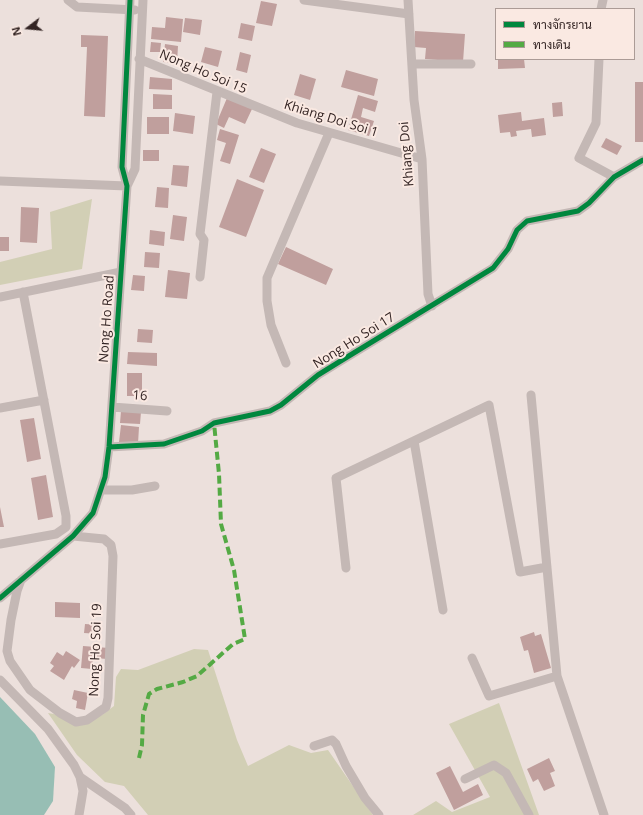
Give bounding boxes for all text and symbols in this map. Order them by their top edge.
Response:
north arrow [8,8,48,48]
legend [495,8,635,60]
text: ทางจักรยาน [533,16,592,33]
text: N [8,25,24,38]
text: ทางเดิน [533,36,571,53]
street label: Nong Ho Soi 15 [157,47,249,97]
street label: Khiang Doi Soi 1 [282,97,380,141]
street label: Khiang Doi [396,121,418,187]
street label: Nong Ho Road [96,275,118,363]
street label: Nong Ho Soi 17 [310,310,398,372]
street label: 16 [132,388,148,404]
street label: Nong Ho Soi 19 [87,603,105,697]

